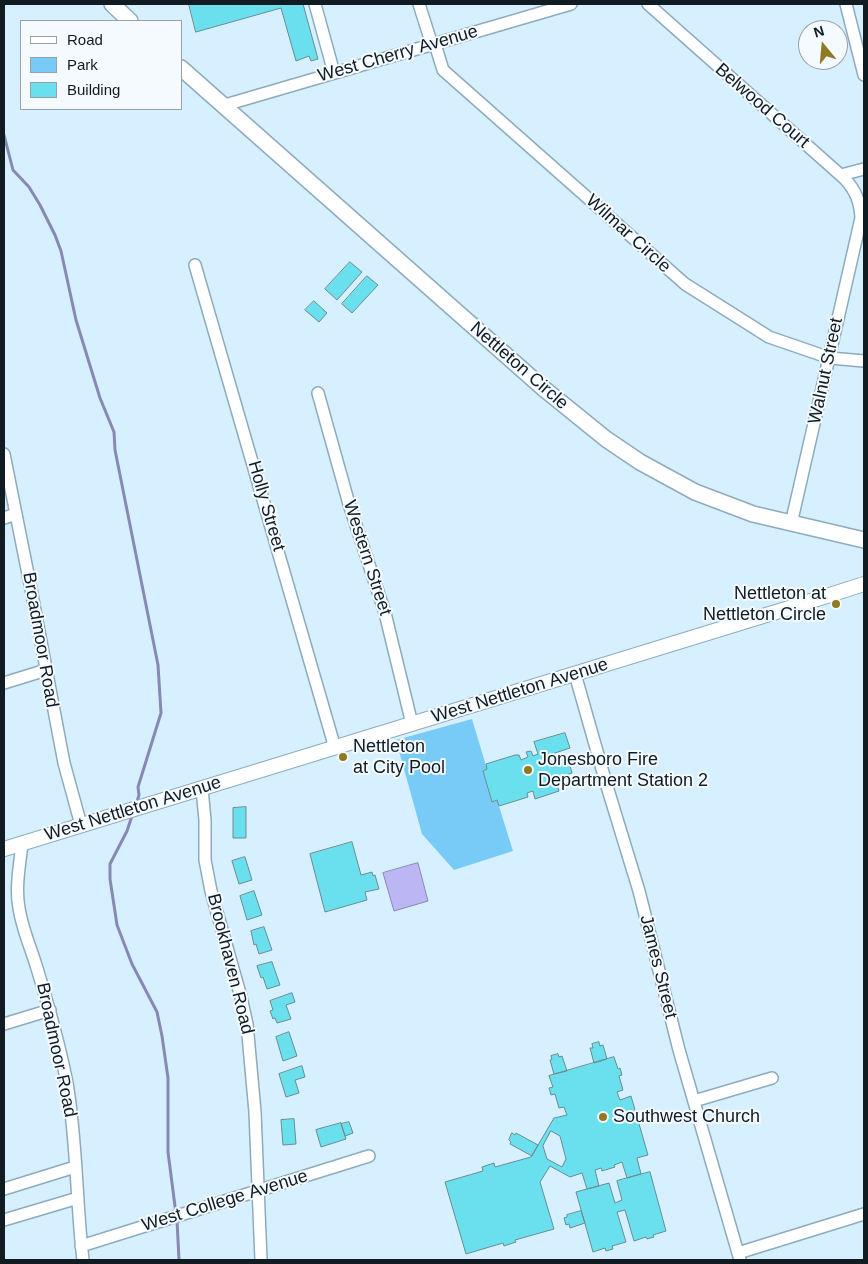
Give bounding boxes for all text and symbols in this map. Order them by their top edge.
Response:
legend [20,20,182,110]
north arrow [798,20,848,70]
street label: West Cherry Avenue [316,21,480,87]
text: N [812,22,826,41]
text: Road [67,31,103,48]
text: Park [67,56,98,73]
street label: Belwood Court [710,59,814,153]
text: Building [67,81,120,98]
street label: Wilmar Circle [581,190,675,278]
street label: Walnut Street [804,316,848,426]
street label: Nettleton Circle [465,317,573,415]
street label: Holly Street [243,458,289,554]
street label: Western Street [338,498,396,618]
street label: Broadmoor Road [17,571,63,709]
place label: Nettleton at Nettleton Circle [703,583,826,626]
marker: Nettleton at Nettleton Circle [830,598,842,610]
street label: West Nettleton Avenue [429,654,611,728]
place label: Nettleton at City Pool [353,736,445,779]
place label: Jonesboro Fire Department Station 2 [538,749,708,792]
marker: Nettleton at City Pool [337,751,349,763]
marker: Jonesboro Fire Department Station 2 [522,764,534,776]
street label: West Nettleton Avenue [42,772,224,846]
street label: Brookhaven Road [202,891,258,1037]
street label: James Street [635,913,681,1021]
street label: Broadmoor Road [31,981,81,1119]
place label: Southwest Church [613,1106,760,1128]
marker: Southwest Church [597,1111,609,1123]
street label: West College Avenue [139,1165,311,1237]

